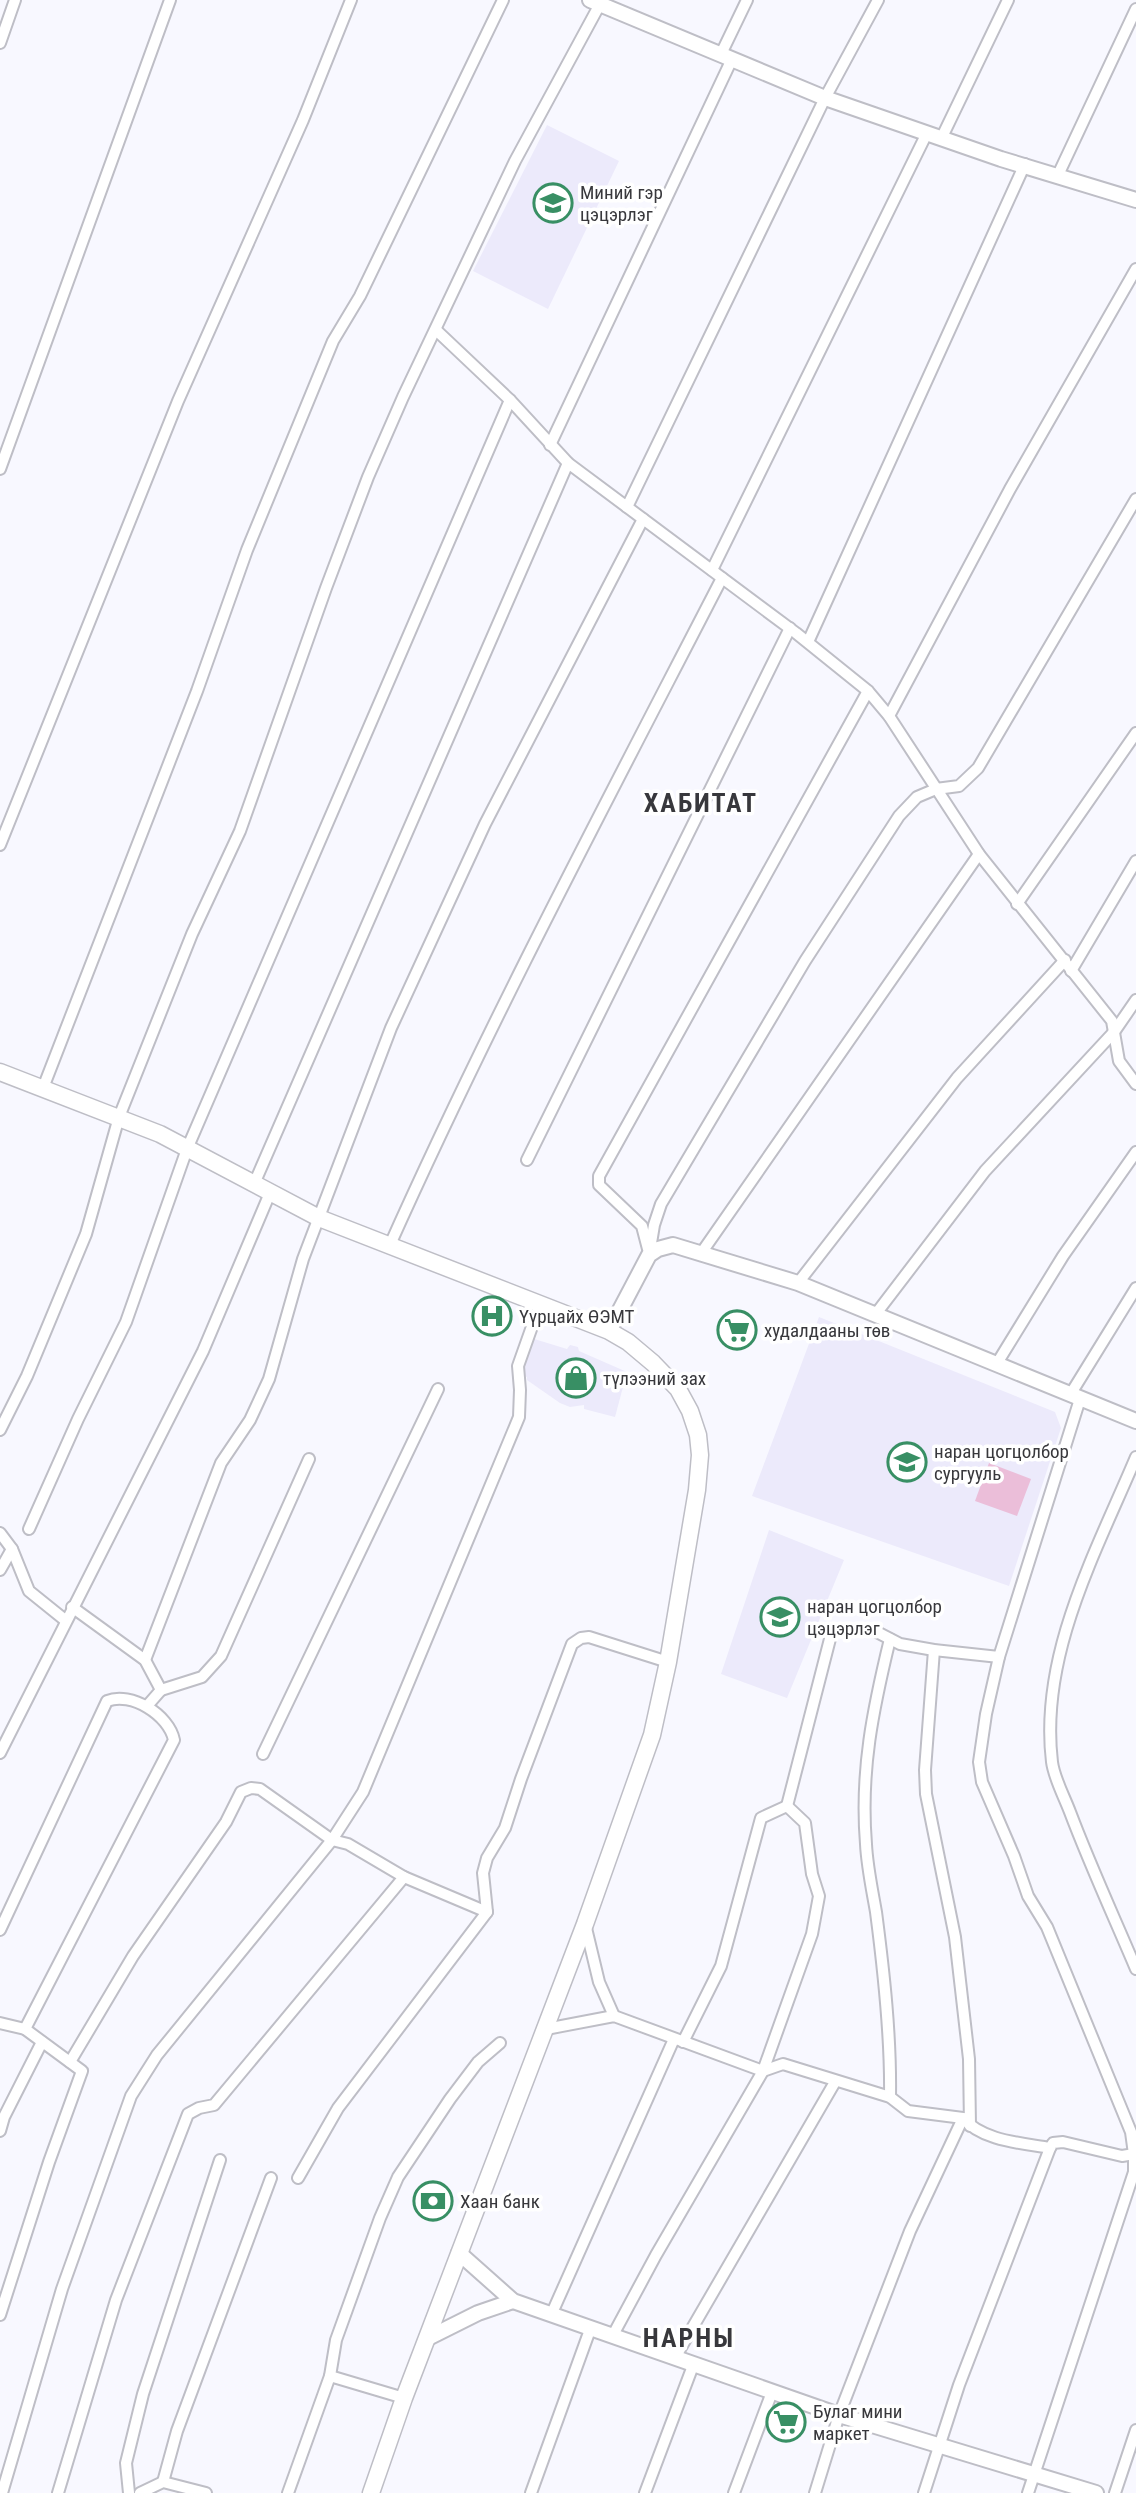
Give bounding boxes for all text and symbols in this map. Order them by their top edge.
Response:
place label: Миний гэр цэцэрлэг [580,181,663,226]
school or university icon: Миний гэр цэцэрлэг [532,182,574,224]
district label: ХАБИТАТ [644,788,758,818]
hospital icon: Үүрцайх ӨЭМТ [471,1295,513,1337]
place label: Үүрцайх ӨЭМТ [519,1305,635,1328]
supermarket icon: худалдааны төв [716,1309,758,1351]
place label: худалдааны төв [764,1319,890,1342]
shop icon: түлээний зах [555,1357,597,1399]
place label: түлээний зах [603,1367,706,1390]
place label: наран цогцолбор сургууль [934,1440,1069,1485]
school or university icon: наран цогцолбор сургууль [886,1441,928,1483]
place label: наран цогцолбор цэцэрлэг [807,1595,942,1640]
school or university icon: наран цогцолбор цэцэрлэг [759,1596,801,1638]
bank icon: Хаан банк [412,2180,454,2222]
place label: Хаан банк [460,2190,540,2213]
district label: НАРНЫ [643,2323,735,2353]
place label: Булаг мини маркет [813,2400,903,2445]
supermarket icon: Булаг мини маркет [765,2401,807,2443]

